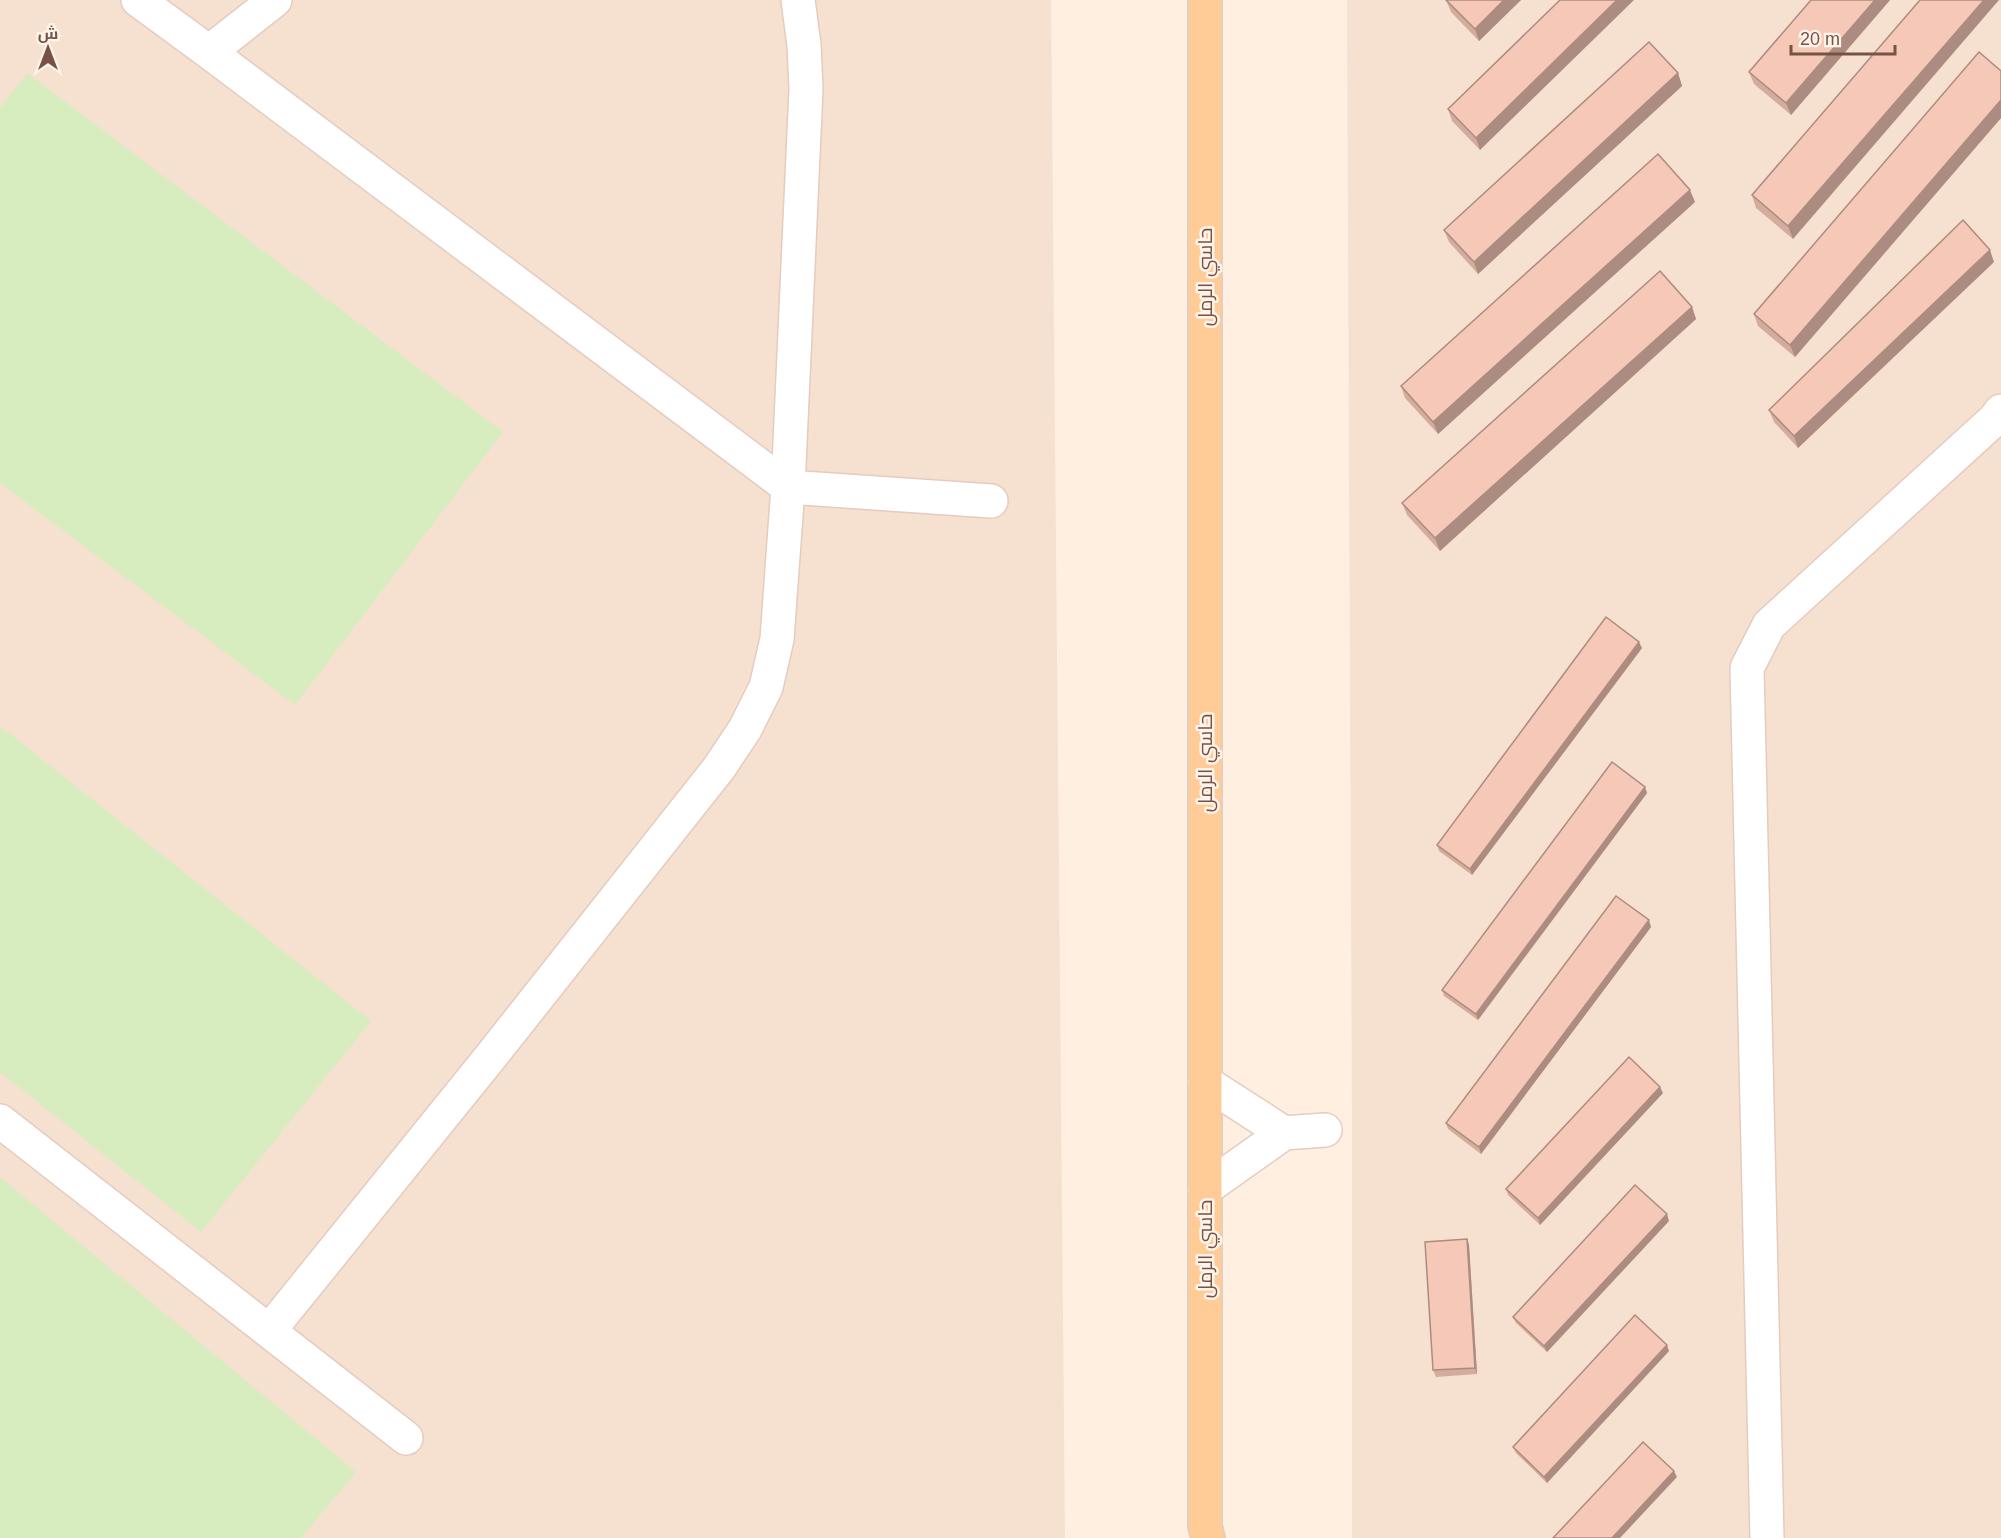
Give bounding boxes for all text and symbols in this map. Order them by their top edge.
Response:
north arrow [18,18,78,78]
scale bar [1791,18,1894,56]
text: ش [38,25,58,43]
text: 20 m [1800,29,1840,49]
street label: حاسي الرمل [1194,228,1220,326]
street label: حاسي الرمل [1194,714,1220,812]
street label: حاسي الرمل [1194,1200,1220,1298]

